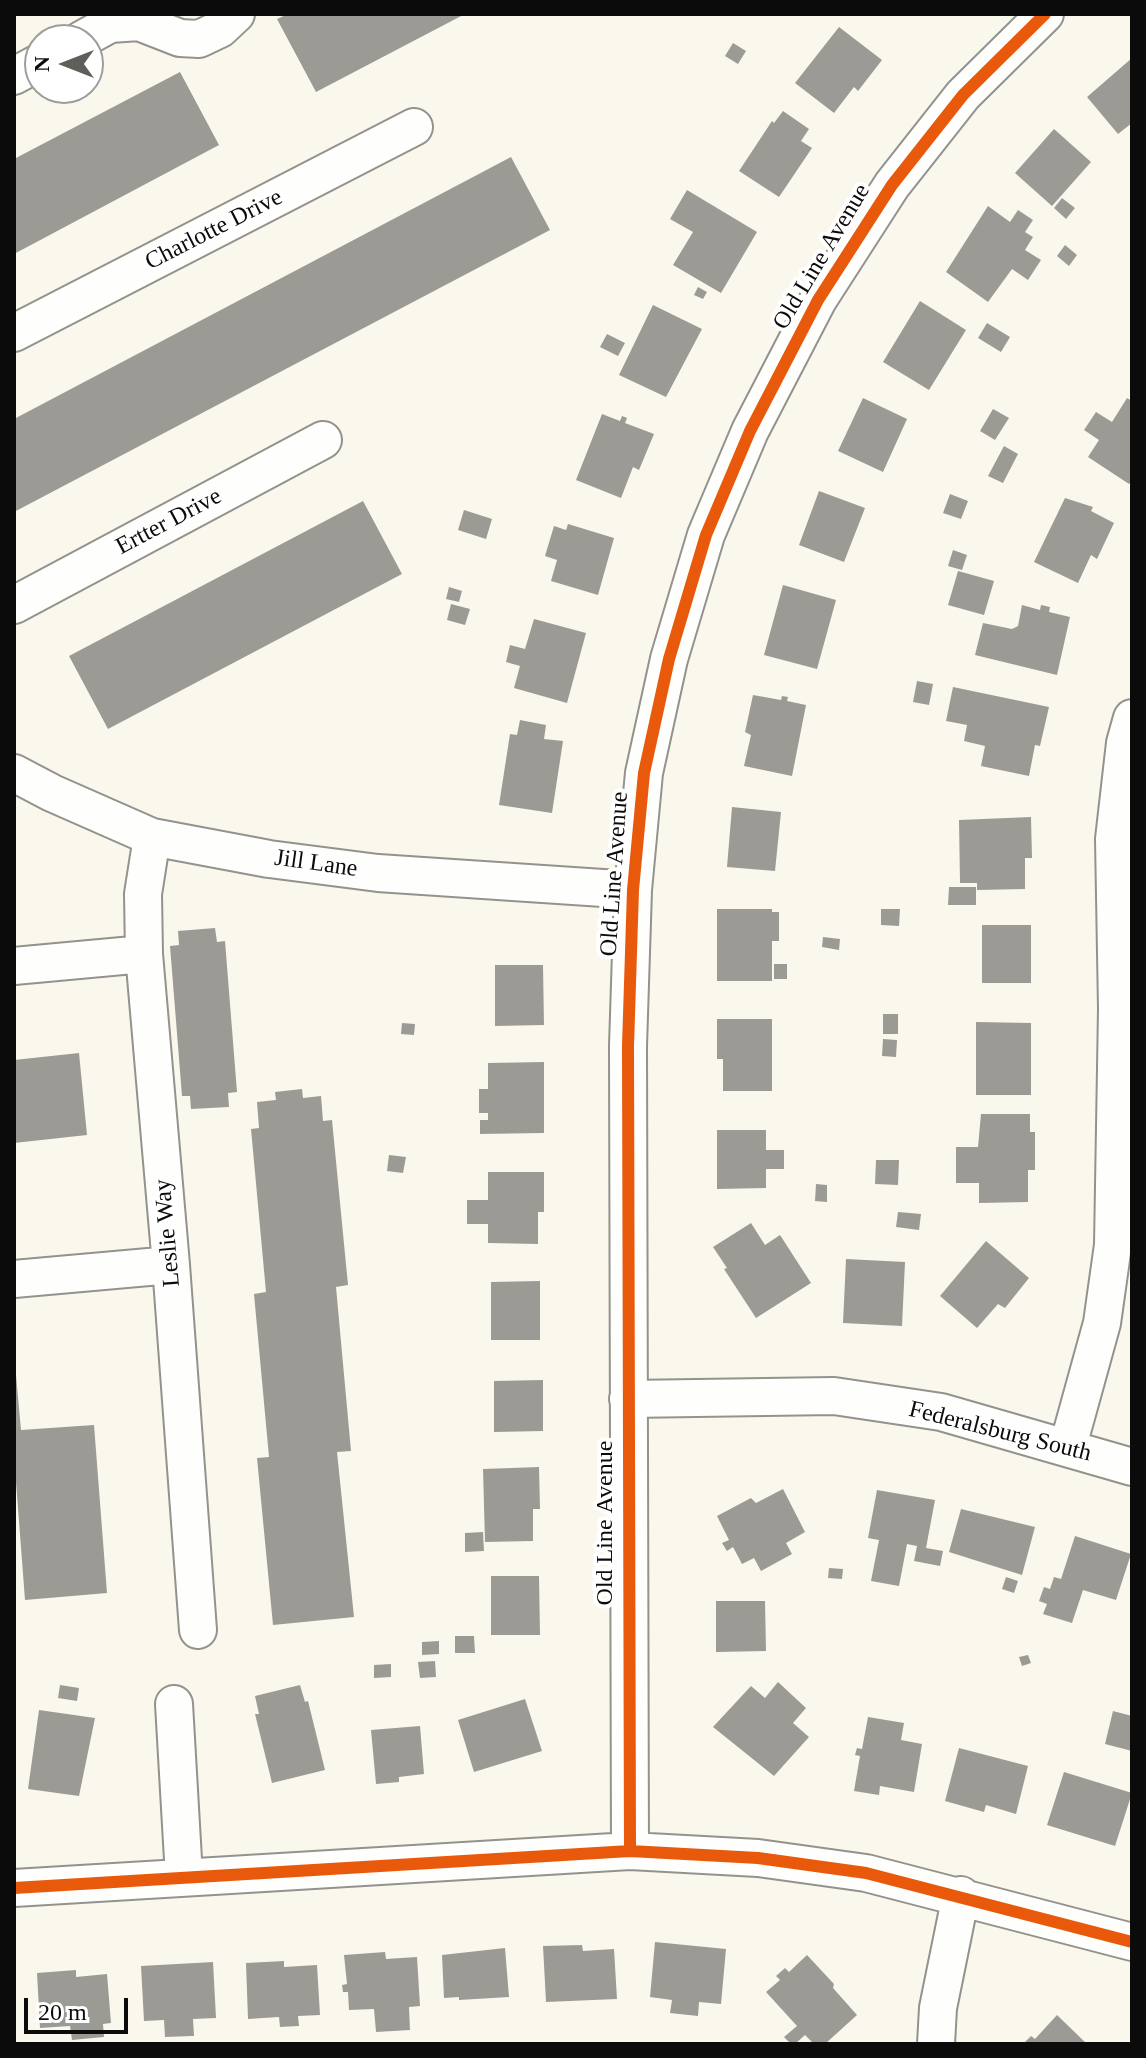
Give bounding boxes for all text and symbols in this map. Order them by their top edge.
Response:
north arrow [24,24,104,104]
text: N [29,56,54,72]
street label: Old Line Avenue [767,179,877,335]
street label: Charlotte Drive [141,183,287,277]
street label: Ertter Drive [111,482,227,562]
street label: Old Line Avenue [595,791,635,957]
street label: Jill Lane [273,844,359,884]
street label: Leslie Way [149,1178,187,1288]
street label: Federalsburg South [906,1395,1094,1469]
street label: Old Line Avenue [592,1441,620,1605]
scale bar [28,1982,132,2032]
text: 20 m [38,1999,87,2025]

